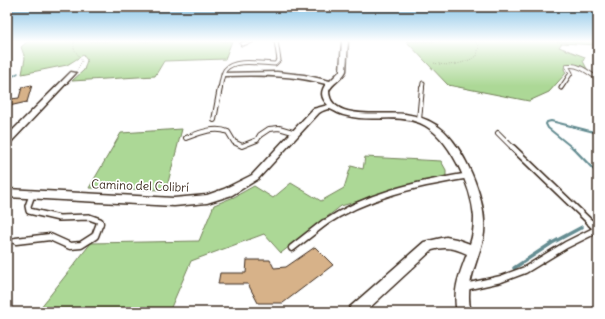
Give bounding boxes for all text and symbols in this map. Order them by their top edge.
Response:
street label: Camino del Colibrí [91,176,189,195]

